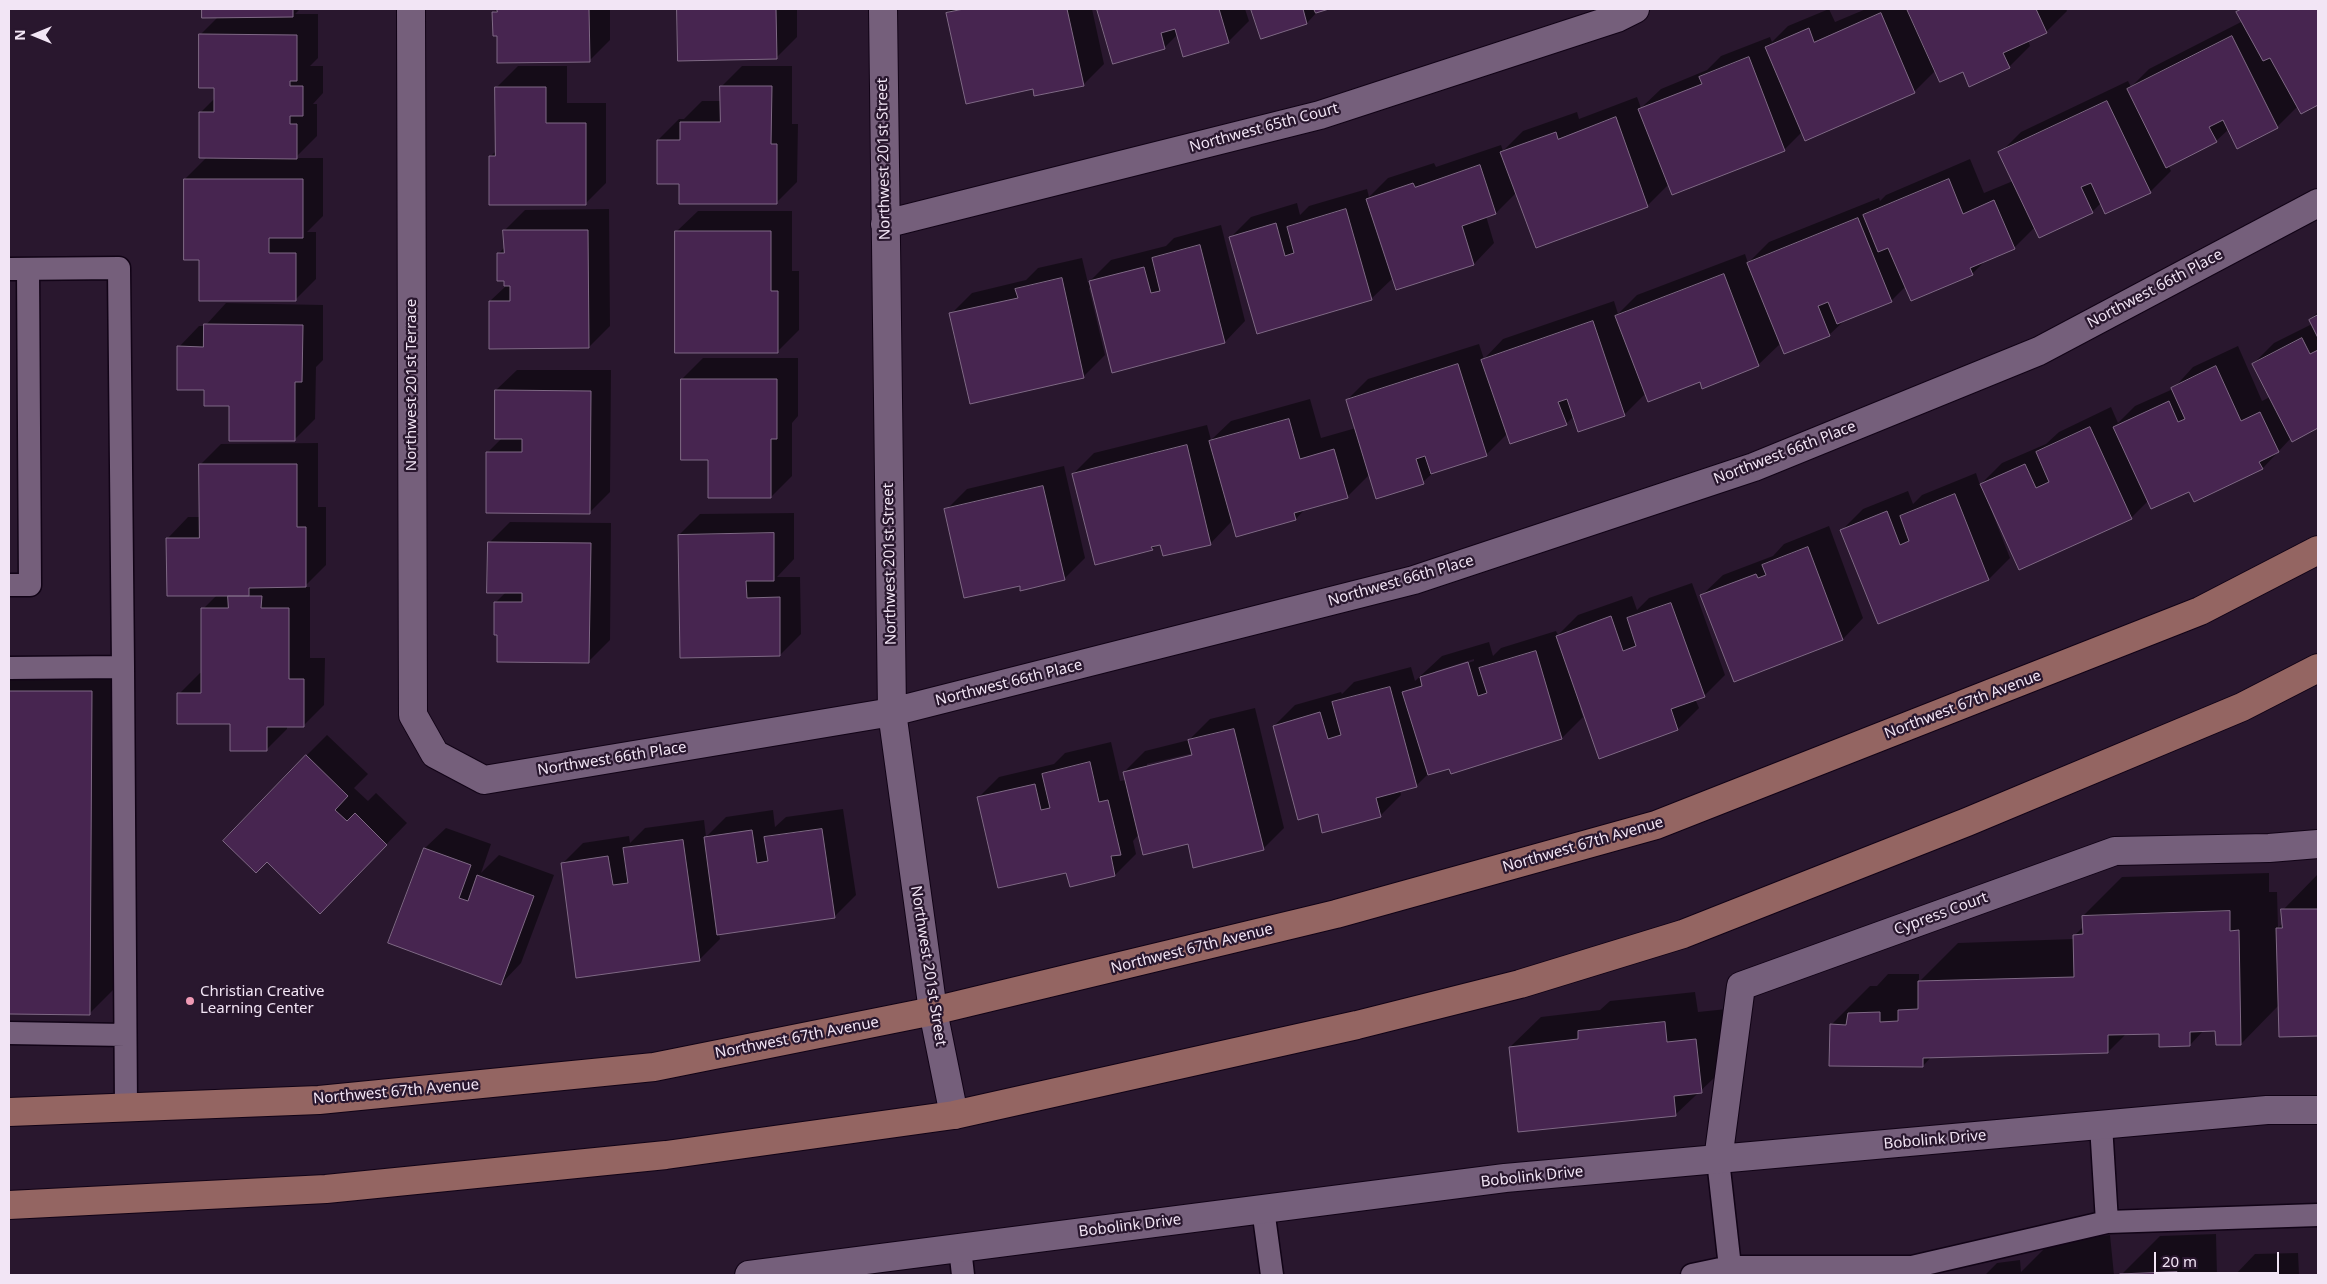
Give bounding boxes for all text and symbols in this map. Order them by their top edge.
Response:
north arrow [10,10,60,60]
text: N [10,29,29,41]
street label: Northwest 201st Street [874,78,894,240]
street label: Northwest 65th Court [1188,99,1340,157]
street label: Northwest 66th Place [2084,246,2226,332]
street label: Northwest 201st Terrace [403,299,421,471]
street label: Northwest 66th Place [1711,418,1859,488]
street label: Northwest 201st Street [880,483,900,645]
street label: Northwest 66th Place [1326,552,1476,610]
street label: Northwest 66th Place [934,656,1084,710]
street label: Northwest 67th Avenue [1882,667,2044,743]
street label: Northwest 66th Place [536,738,688,780]
street label: Northwest 67th Avenue [1500,813,1666,877]
street label: Northwest 201st Street [906,884,950,1048]
street label: Cypress Court [1892,889,1990,939]
street label: Northwest 67th Avenue [1109,920,1275,978]
place label: Christian Creative Learning Center [200,983,324,1018]
marker: Christian Creative Learning Center [184,995,196,1007]
street label: Northwest 67th Avenue [714,1013,880,1063]
street label: Northwest 67th Avenue [312,1076,480,1108]
street label: Bobolink Drive [1883,1127,1987,1153]
street label: Bobolink Drive [1480,1163,1584,1191]
street label: Bobolink Drive [1078,1211,1182,1241]
scale bar [2157,1242,2282,1274]
text: 20 m [2162,1251,2197,1271]

